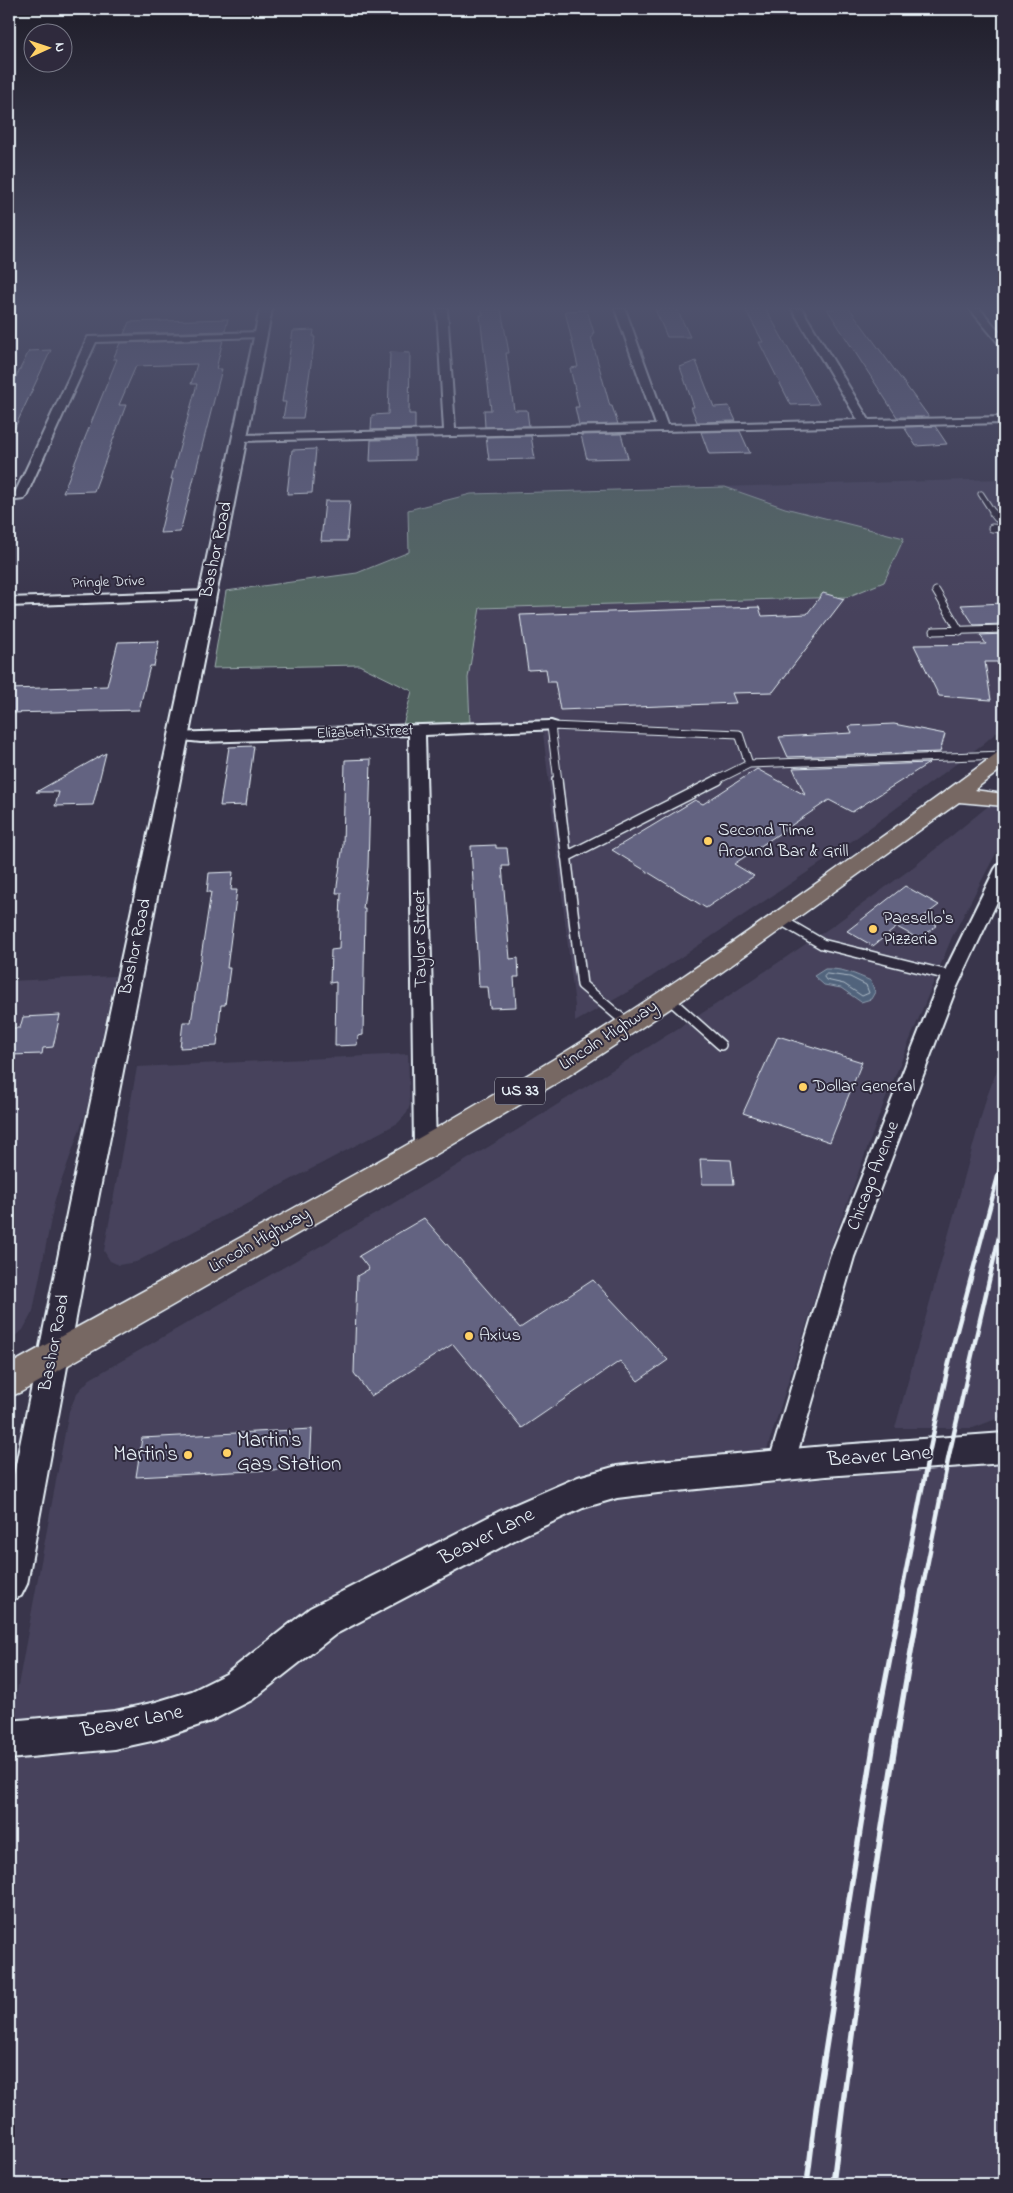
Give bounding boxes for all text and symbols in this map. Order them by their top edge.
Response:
north arrow [22,22,72,72]
text: N [49,42,70,53]
street label: Bashor Road [194,499,240,602]
street label: Pringle Drive [71,570,145,595]
street label: Elizabeth Street [316,719,414,745]
place label: Second Time Around Bar & Grill [718,818,849,865]
marker: Second Time Around Bar & Grill [702,835,714,847]
street label: Taylor Street [407,890,435,988]
street label: Bashor Road [113,896,159,999]
place label: Paesello's Pizzeria [883,906,954,953]
marker: Paesello's Pizzeria [867,923,879,935]
street label: Lincoln Highway [554,994,664,1079]
place label: Dollar General [812,1074,916,1100]
road number: US 33 [495,1078,545,1104]
marker: Dollar General [797,1081,809,1093]
street label: Chicago Avenue [841,1117,908,1235]
street label: Lincoln Highway [205,1201,316,1281]
street label: Bashor Road [33,1292,77,1395]
place label: Axius [479,1323,521,1349]
marker: Axius [463,1330,475,1342]
place label: Martin's Gas Station [237,1426,341,1480]
street label: Beaver Lane [825,1438,932,1476]
place label: Martin's [113,1440,178,1470]
marker: Martin's Gas Station [221,1447,233,1459]
marker: Martin's [182,1449,194,1461]
street label: Beaver Lane [433,1500,541,1574]
street label: Beaver Lane [77,1697,186,1747]

